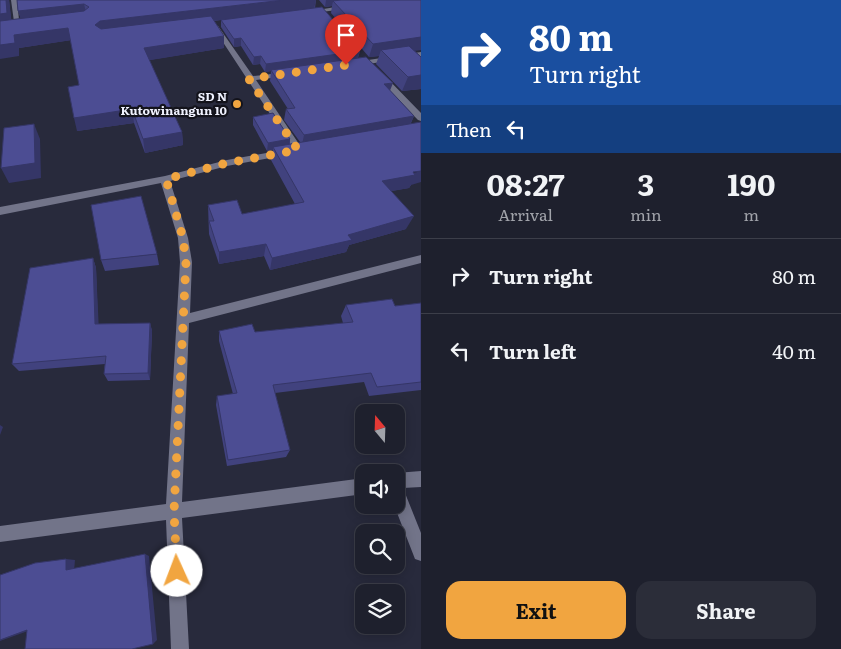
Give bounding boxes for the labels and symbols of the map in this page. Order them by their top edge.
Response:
pin [325,14,367,65]
place label: SD N Kutowinangun 10 [121,87,228,119]
marker: SD N Kutowinangun 10 [231,98,243,110]
north arrow [355,404,405,454]
position arrow [150,544,202,596]

